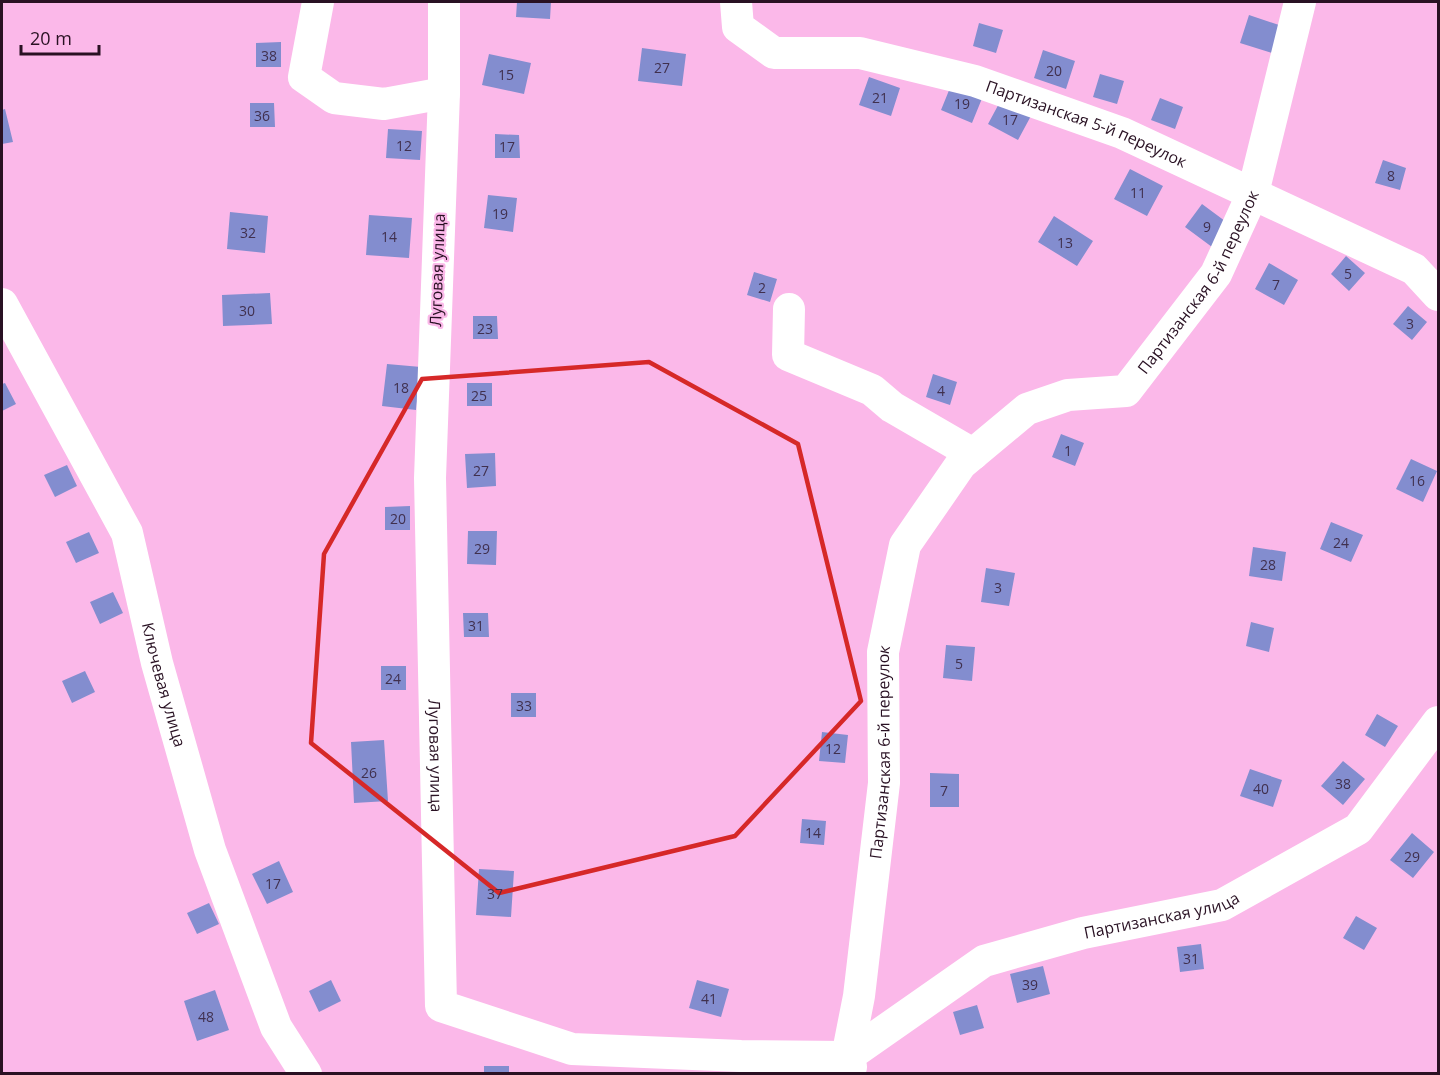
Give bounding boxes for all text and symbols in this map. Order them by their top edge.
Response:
scale bar [21,18,99,56]
text: 20 m [30,26,72,50]
house number: 38 [261,46,277,65]
house number: 27 [654,58,670,77]
house number: 20 [1046,61,1062,80]
house number: 15 [498,65,514,84]
street label: Партизанская 5-й переулок [983,75,1191,173]
house number: 21 [872,88,888,107]
house number: 19 [954,94,970,113]
house number: 36 [254,106,270,125]
house number: 17 [1002,110,1018,129]
house number: 12 [396,136,412,155]
house number: 17 [499,137,515,156]
house number: 8 [1387,166,1395,185]
house number: 11 [1130,183,1146,202]
street label: Партизанская 6-й переулок [1132,186,1264,378]
house number: 19 [492,204,508,223]
street label: Луговая улица [424,213,450,327]
house number: 9 [1203,217,1211,236]
house number: 32 [240,223,256,242]
house number: 14 [381,227,397,246]
house number: 13 [1057,233,1073,252]
house number: 5 [1344,264,1352,283]
house number: 7 [1272,275,1280,294]
house number: 2 [758,278,766,297]
house number: 30 [239,301,255,320]
house number: 3 [1406,314,1414,333]
house number: 23 [477,319,493,338]
house number: 18 [393,378,409,397]
house number: 4 [937,381,945,400]
house number: 25 [471,386,487,405]
house number: 1 [1064,441,1072,460]
house number: 27 [473,461,489,480]
house number: 16 [1409,471,1425,490]
house number: 20 [390,509,406,528]
house number: 24 [1333,533,1349,552]
house number: 29 [474,539,490,558]
house number: 28 [1260,555,1276,574]
house number: 3 [994,578,1002,597]
house number: 31 [468,616,484,635]
street label: Ключевая улица [137,620,191,750]
street label: Партизанская 6-й переулок [864,643,895,860]
house number: 5 [955,654,963,673]
house number: 24 [385,669,401,688]
house number: 33 [516,696,532,715]
street label: Луговая улица [424,699,448,812]
house number: 12 [825,739,841,758]
house number: 26 [361,763,377,782]
house number: 38 [1335,774,1351,793]
house number: 40 [1253,779,1269,798]
house number: 7 [940,781,948,800]
house number: 14 [805,823,821,842]
house number: 29 [1404,847,1420,866]
house number: 17 [265,874,281,893]
house number: 37 [487,884,503,903]
street label: Партизанская улица [1082,887,1243,944]
house number: 31 [1183,949,1199,968]
house number: 39 [1022,975,1038,994]
house number: 41 [701,989,717,1008]
house number: 48 [198,1007,214,1026]

